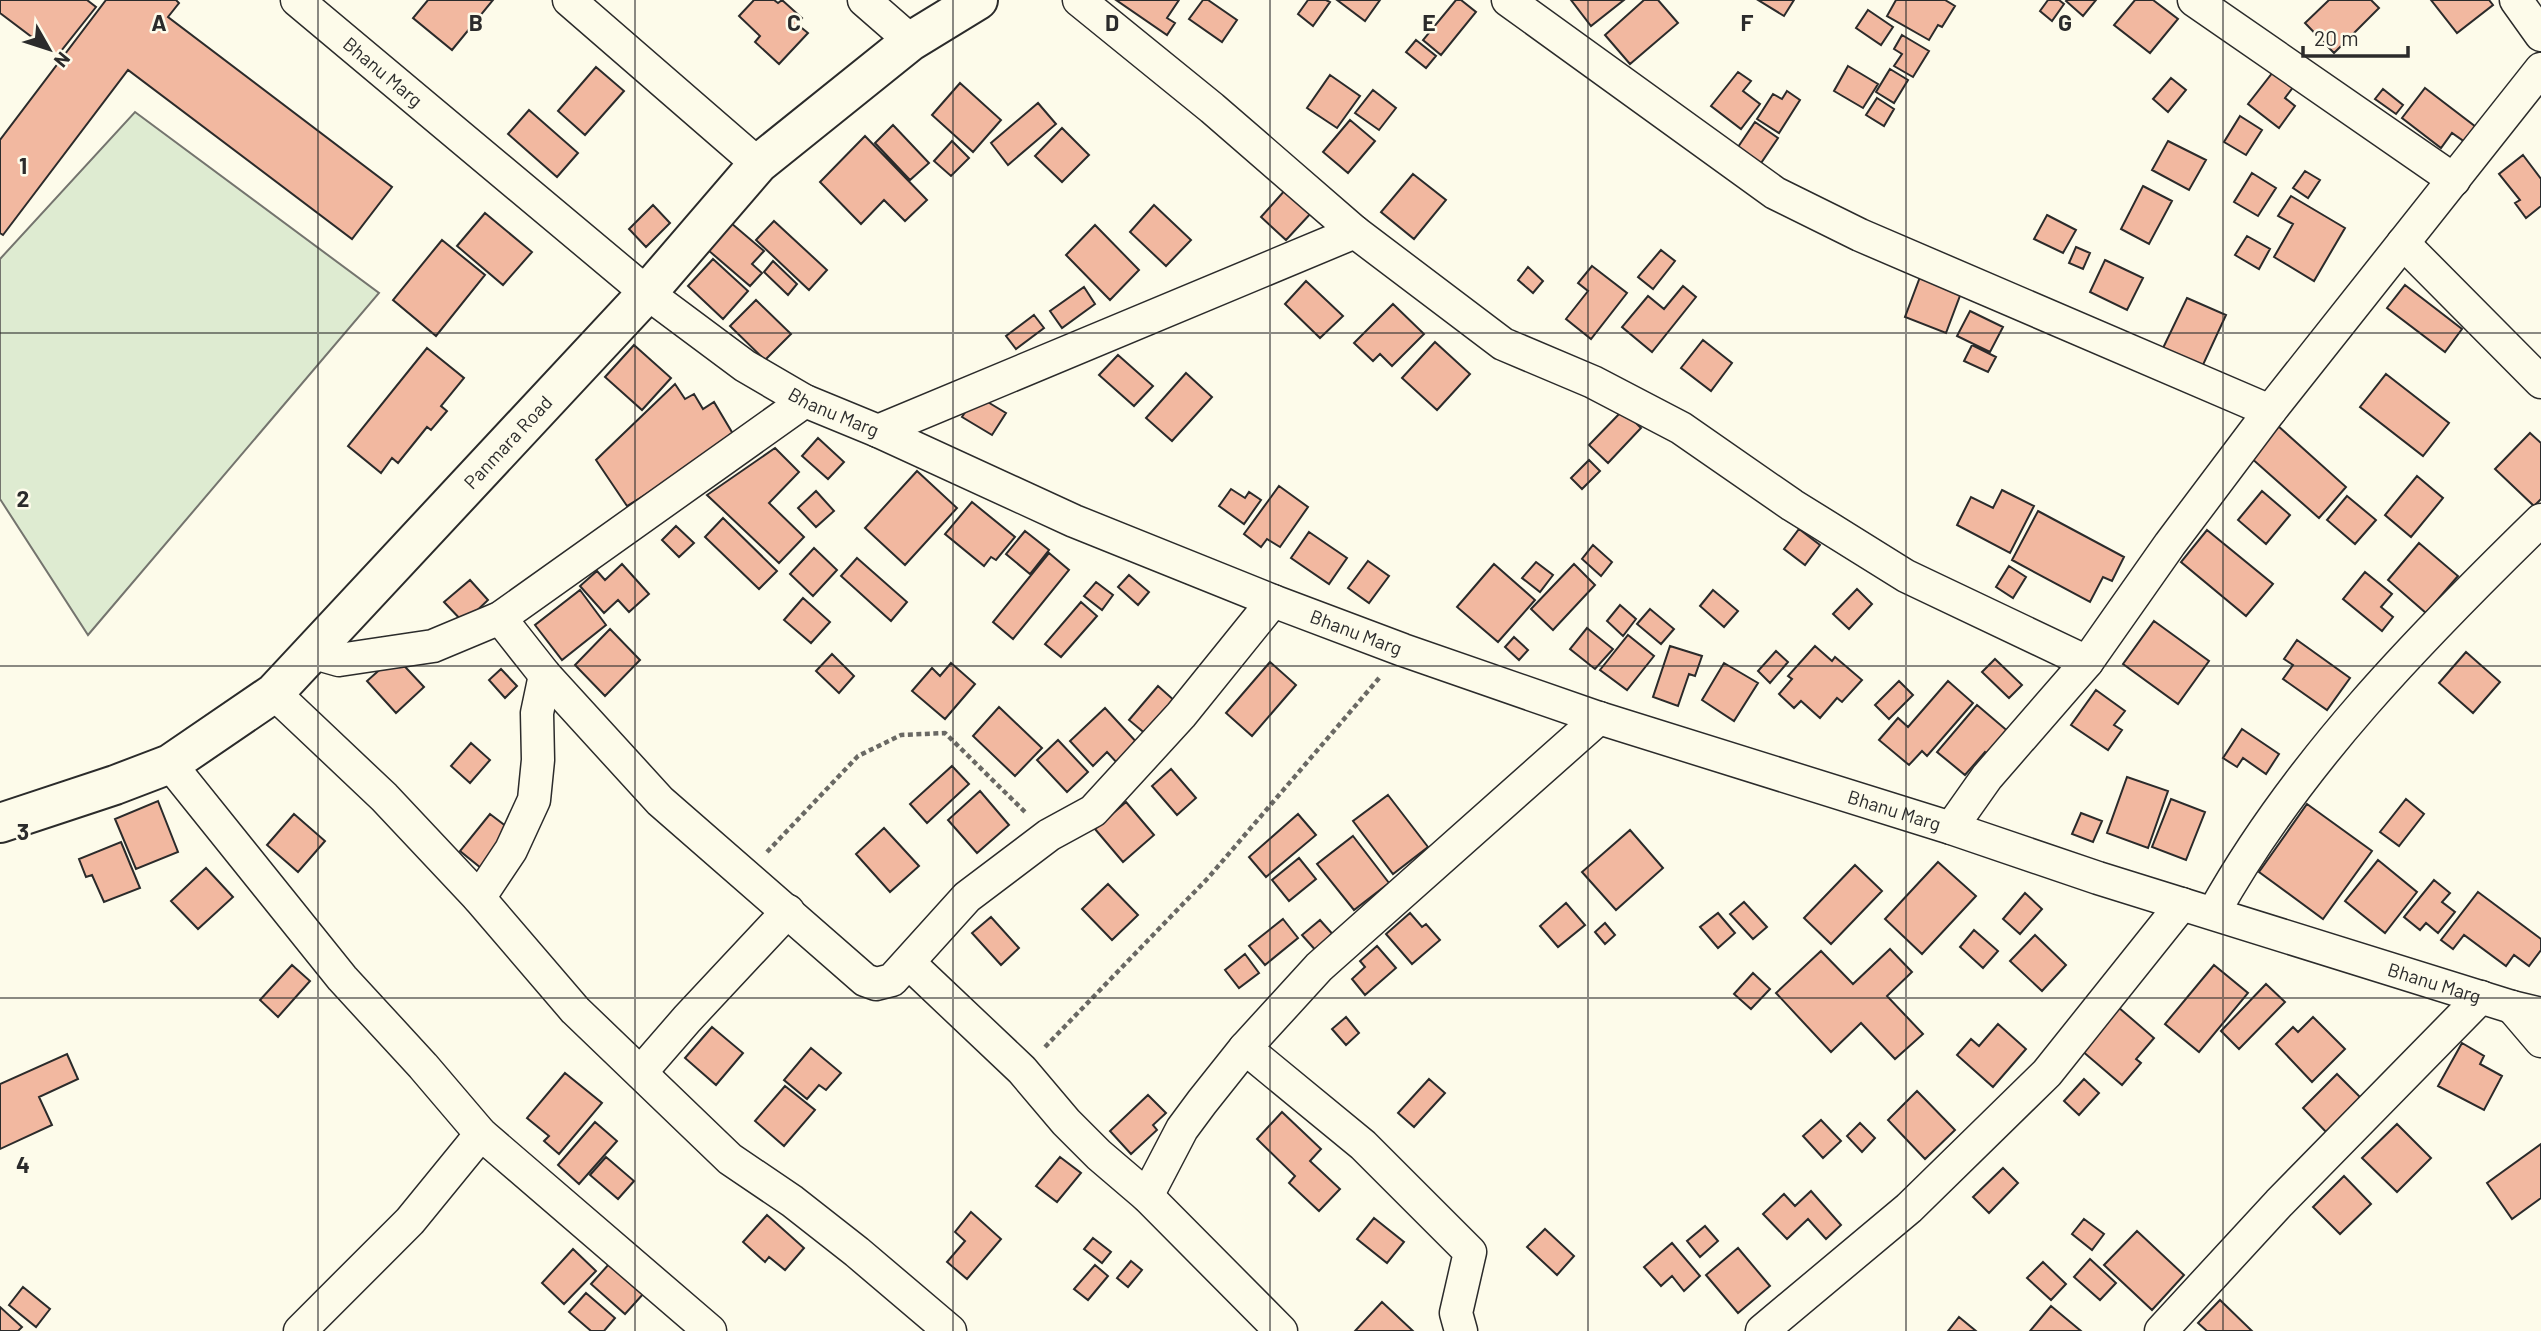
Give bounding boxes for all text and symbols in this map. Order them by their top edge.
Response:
text: A [151,8,167,36]
text: B [469,8,483,36]
text: C [787,8,801,36]
text: D [1105,8,1119,36]
text: E [1422,8,1436,36]
text: F [1741,8,1754,36]
text: G [2058,8,2072,36]
north arrow [14,14,84,84]
scale bar [2303,14,2408,58]
text: 20 m [2314,25,2359,50]
street label: Bhanu Marg [339,32,428,111]
text: N [50,48,76,72]
text: 1 [19,151,27,179]
street label: Bhanu Marg [785,382,883,441]
street label: Panmara Road [459,390,557,493]
text: 2 [17,484,29,512]
street label: Bhanu Marg [1307,604,1405,660]
street label: Bhanu Marg [1845,784,1944,835]
text: 3 [17,817,29,845]
street label: Bhanu Marg [2385,957,2484,1008]
text: 4 [16,1150,30,1178]

